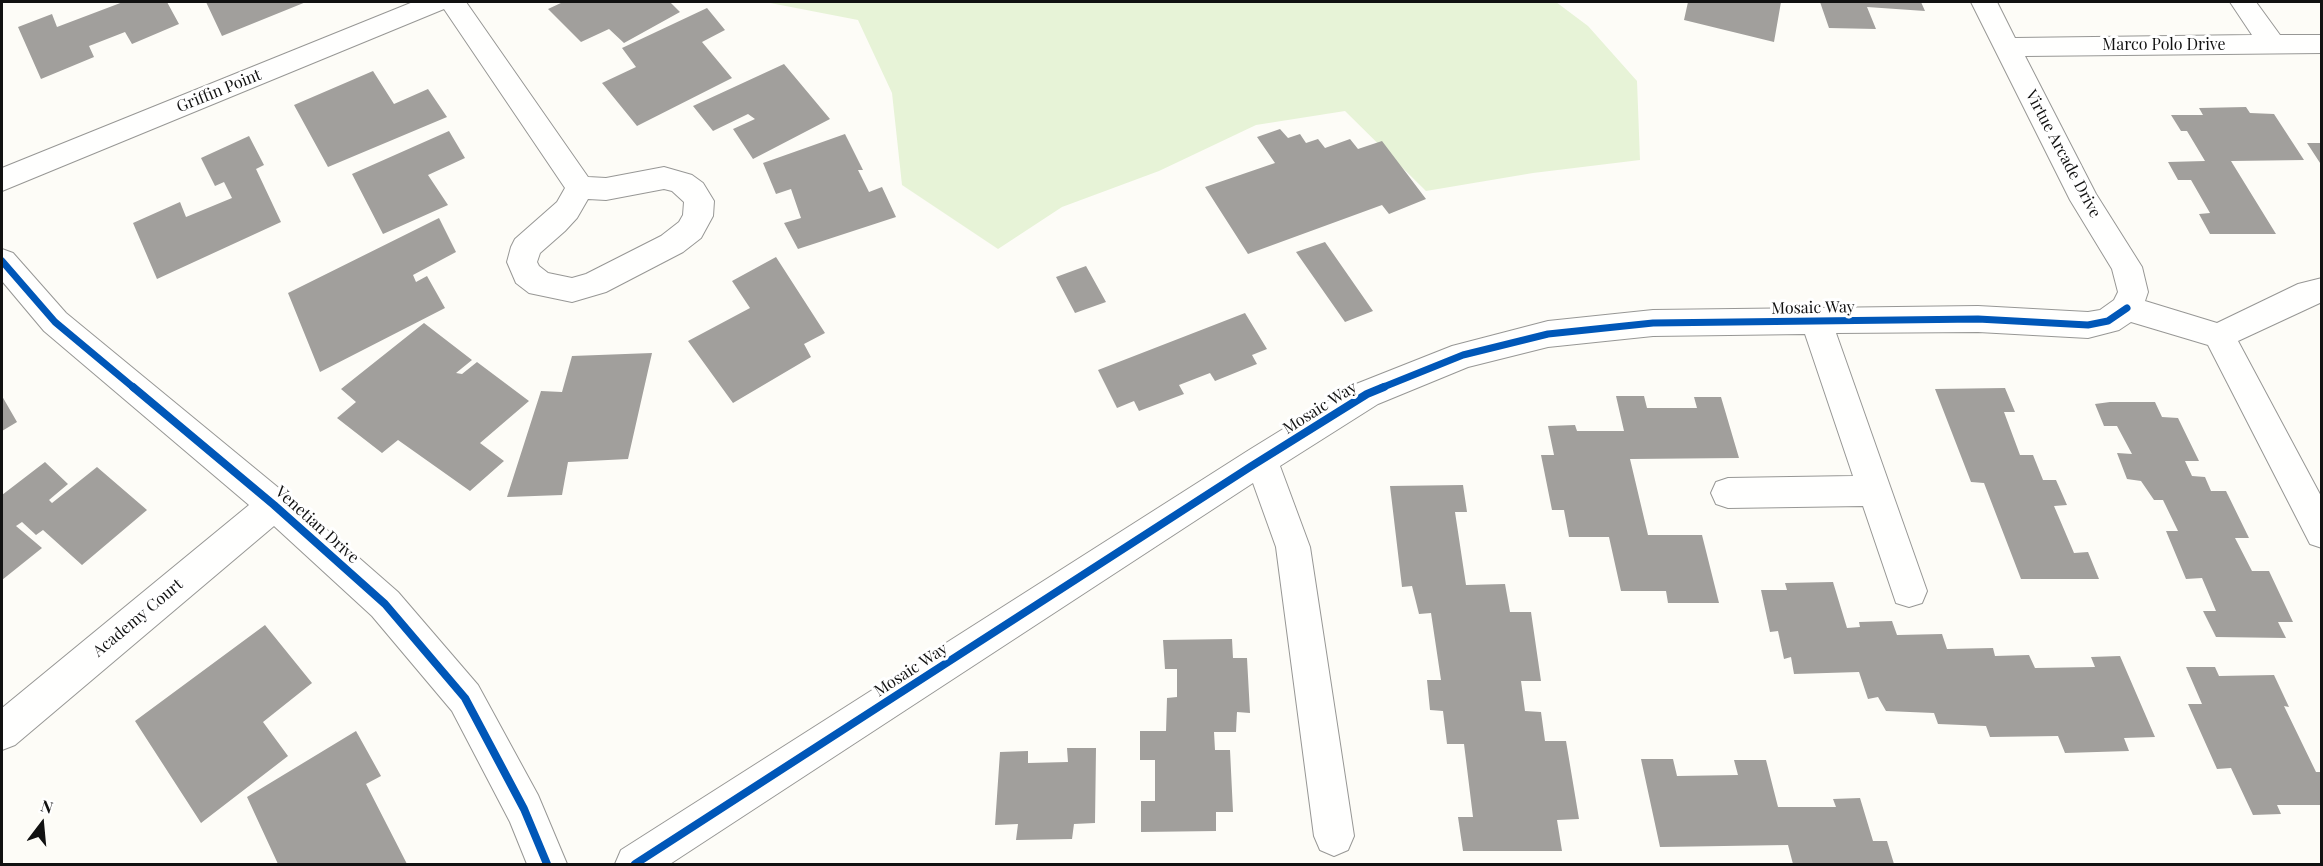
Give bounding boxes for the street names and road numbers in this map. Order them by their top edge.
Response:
street label: Marco Polo Drive [2102,35,2226,55]
street label: Griffin Point [174,65,264,117]
street label: Virtue Arcade Drive [2021,87,2105,221]
street label: Mosaic Way [1771,298,1855,318]
street label: Mosaic Way [1279,378,1361,438]
street label: Venetian Drive [271,482,363,568]
street label: Academy Court [89,575,187,661]
street label: Mosaic Way [871,639,951,701]

